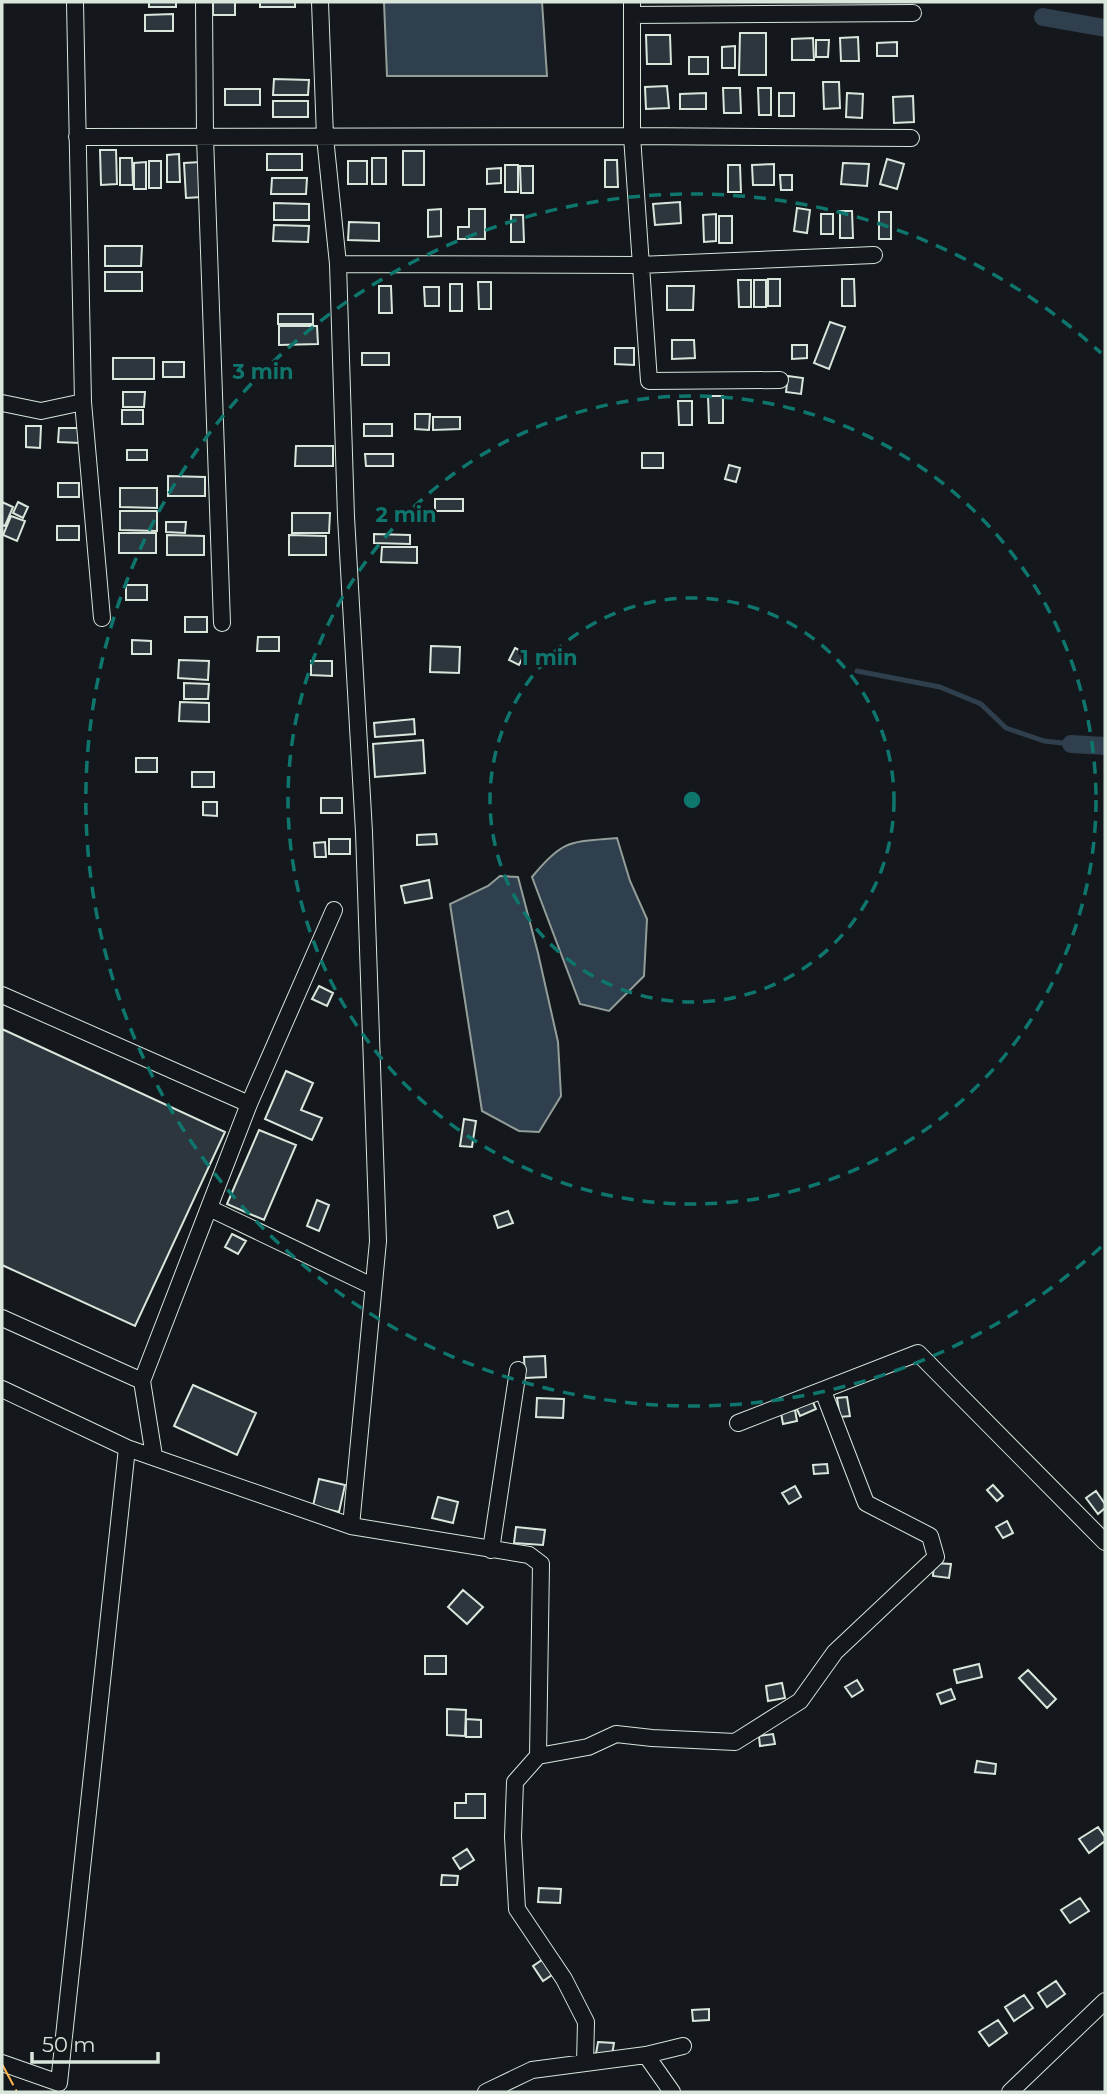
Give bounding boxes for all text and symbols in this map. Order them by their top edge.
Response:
text: 3 min [231,359,294,384]
text: 2 min [375,502,437,527]
text: 1 min [520,645,578,670]
centre of rings [680,788,704,812]
scale bar [32,2021,158,2064]
text: 50 m [42,2032,96,2057]

